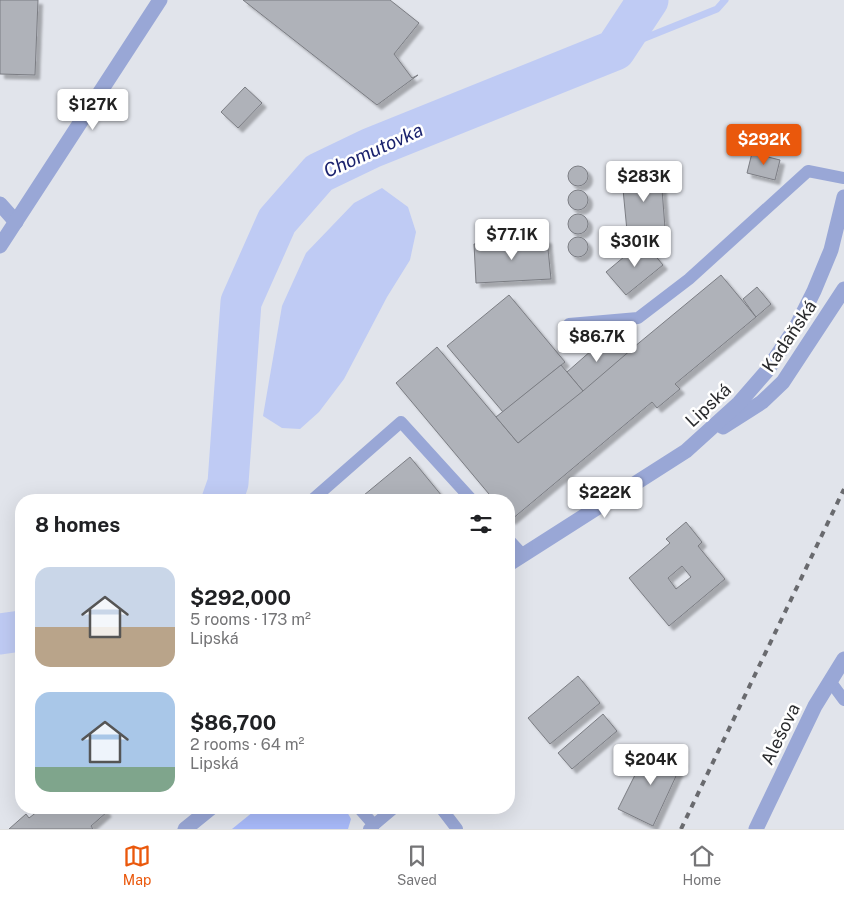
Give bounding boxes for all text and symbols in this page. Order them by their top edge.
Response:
pin: $127K [58,88,128,131]
text: $127K [68,95,118,114]
water label: Chomutovka [320,118,426,182]
pin: $292K [729,124,799,166]
text: $292K [737,130,791,149]
pin: $283K [609,160,679,203]
text: $283K [617,167,671,186]
pin: $77.1K [471,218,553,261]
text: $77.1K [486,225,538,244]
pin: $301K [600,226,670,268]
text: $301K [610,232,660,251]
street label: Kadaňská [757,296,821,376]
pin: $86.7K [556,320,638,363]
text: $86.7K [569,327,625,346]
street label: Lipská [681,379,735,431]
pin: $222K [570,476,640,519]
text: $222K [579,483,631,502]
icon: filters [467,510,495,538]
text: 8 homes [35,512,120,537]
text: $292,000 [190,585,291,610]
icon: home [75,587,135,647]
text: 5 rooms · 173 m² [190,610,311,629]
text: Lipská [190,629,239,648]
street label: Alešova [756,700,804,768]
text: $86,700 [190,710,276,735]
icon: home [75,712,135,772]
text: 2 rooms · 64 m² [190,735,304,754]
pin: $204K [616,744,686,786]
text: $204K [624,750,678,769]
text: Lipská [190,754,239,773]
tab: Map [123,842,151,888]
tab: Saved [397,842,437,888]
tab: Home [683,842,721,888]

